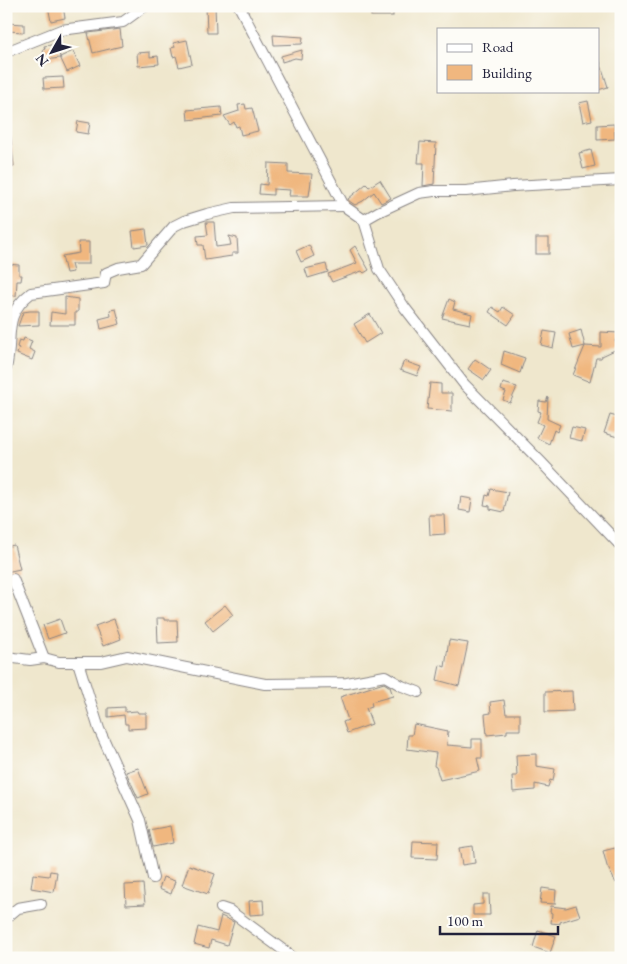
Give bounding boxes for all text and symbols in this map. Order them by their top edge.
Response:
north arrow [28,28,78,78]
legend [437,28,600,92]
text: Road [482,37,514,56]
text: N [31,50,52,70]
text: Building [482,63,532,82]
scale bar [440,904,557,936]
text: 100 m [447,911,484,930]

